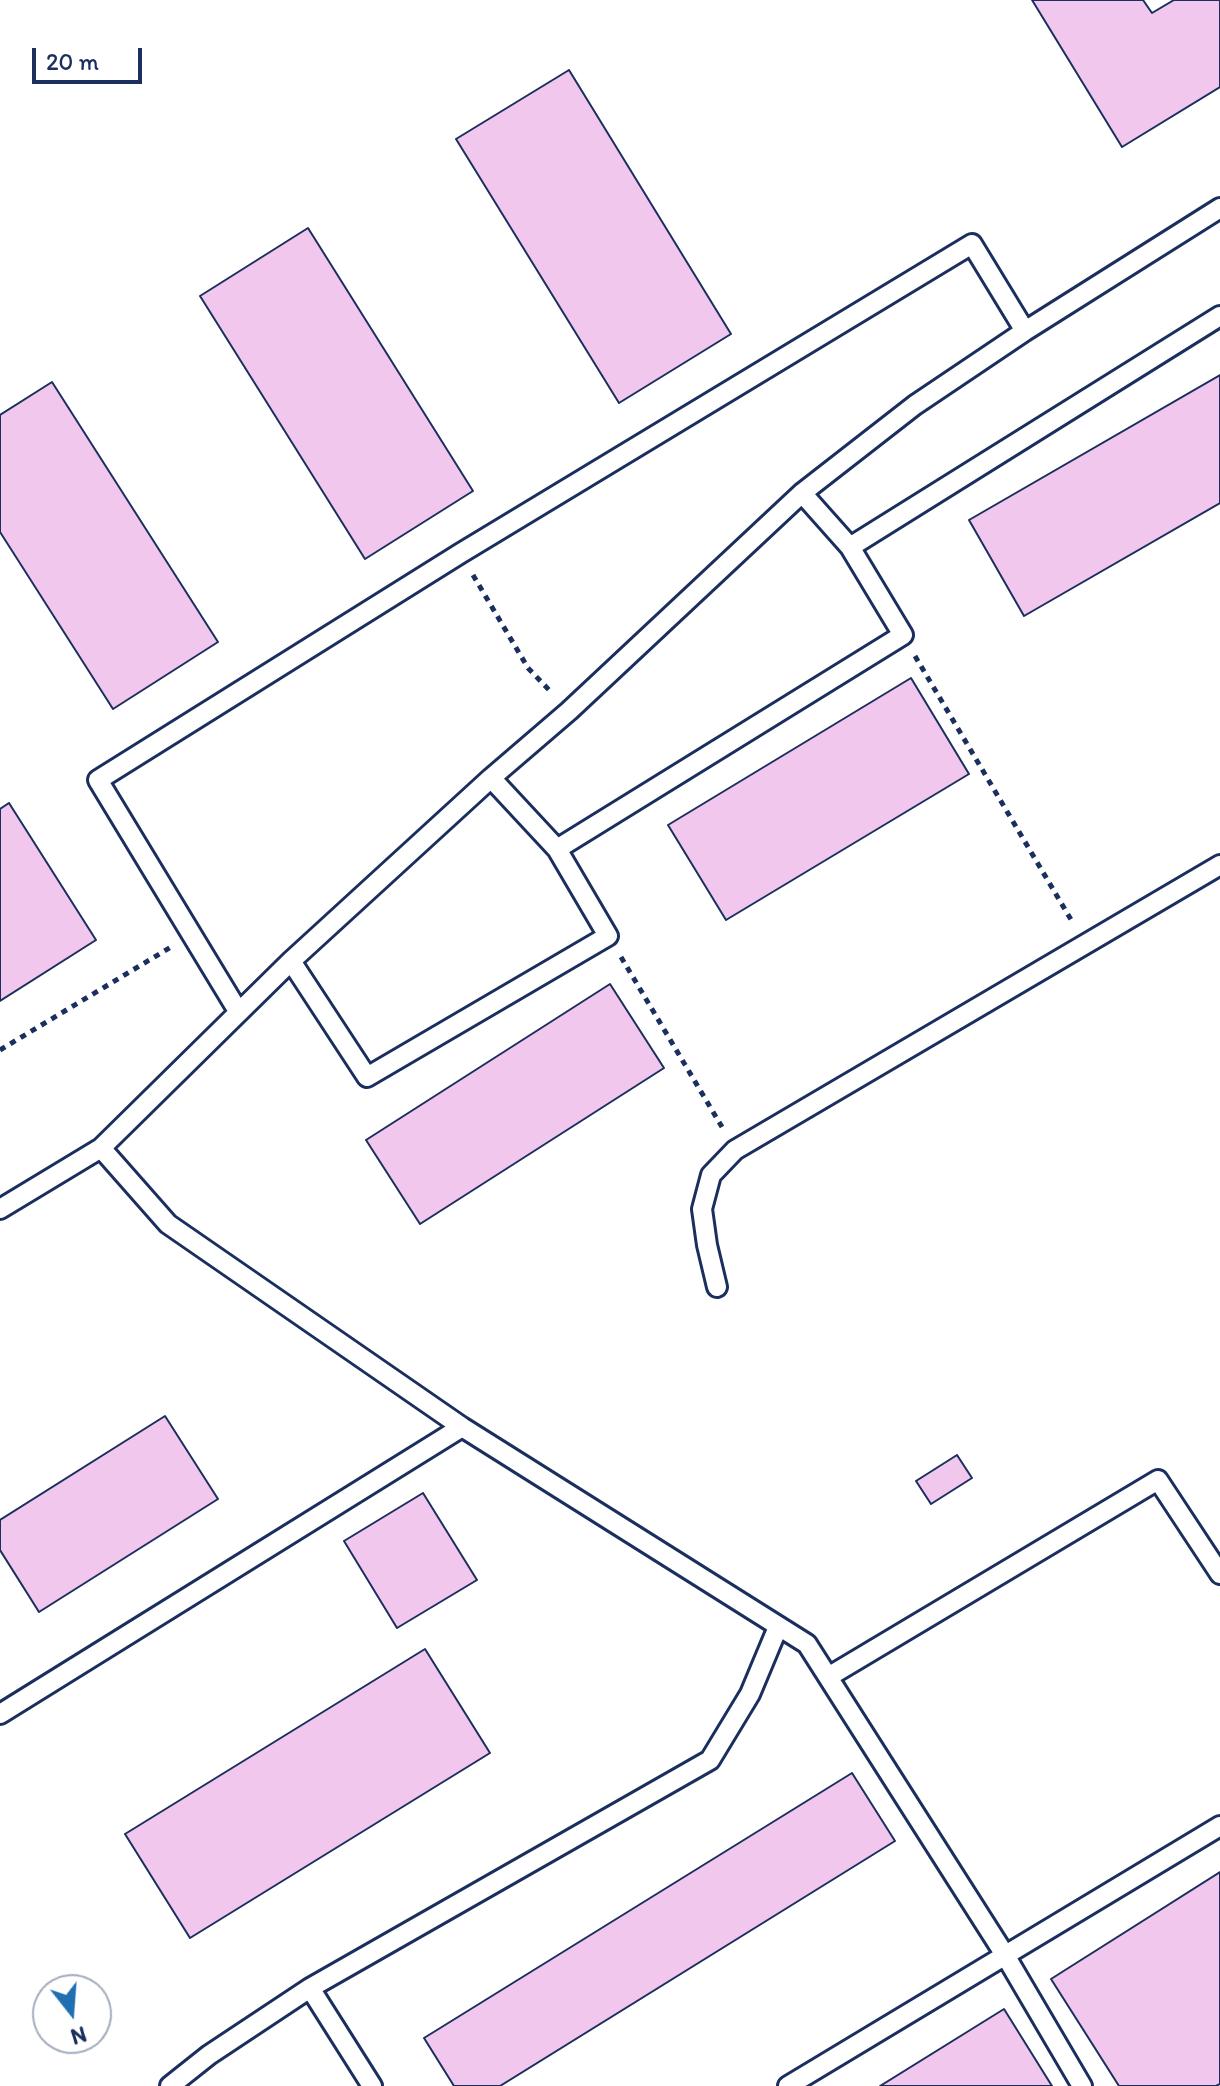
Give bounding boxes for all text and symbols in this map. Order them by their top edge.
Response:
scale bar [36,32,146,82]
text: 20 m [46,47,99,76]
north arrow [32,1974,112,2054]
text: N [68,2020,90,2051]

